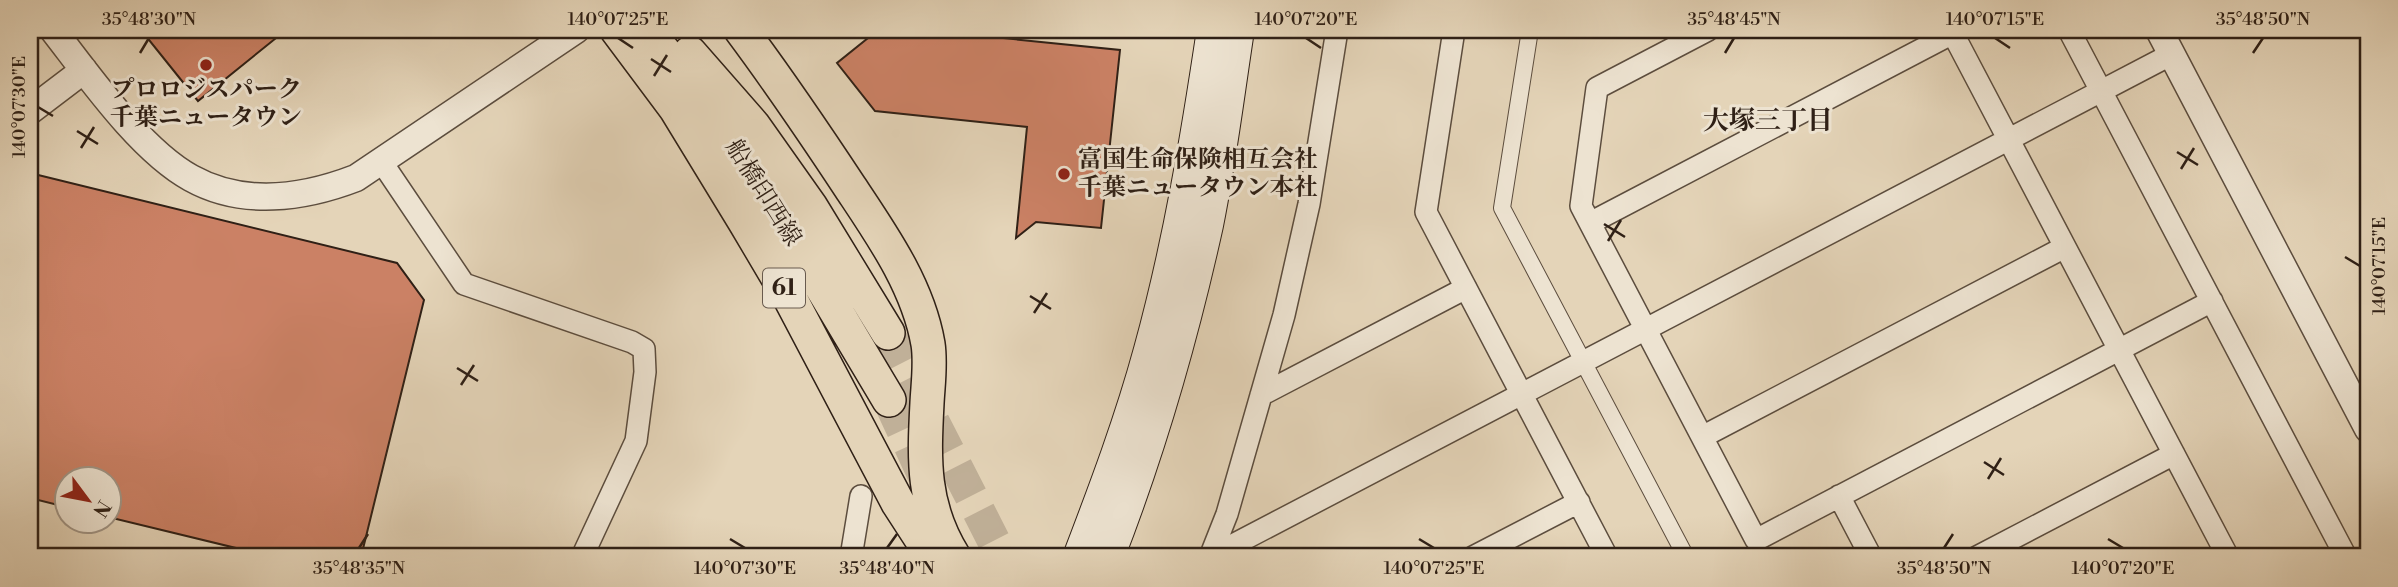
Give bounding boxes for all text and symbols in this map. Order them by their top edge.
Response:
text: 35°48'30"N [102,8,197,31]
text: 140°07'25"E [568,8,668,31]
text: 140°07'20"E [1255,8,1357,31]
text: 35°48'45"N [1687,8,1781,31]
text: 140°07'15"E [1946,8,2044,31]
text: 35°48'50"N [2216,8,2311,31]
text: 140°07'30"E [8,56,31,158]
marker: プロロジスパーク 千葉ニュータウン [198,57,214,73]
place label: プロロジスパーク 千葉ニュータウン [110,75,302,133]
district label: 大塚三丁目 [1703,105,1833,137]
street label: 船橋印西線 [718,134,808,252]
place label: 富国生命保険相互会社 千葉ニュータウン本社 [1078,145,1318,203]
marker: 富国生命保険相互会社 千葉ニュータウン本社 [1056,166,1072,182]
text: 140°07'15"E [2368,217,2391,315]
road number: 61 [763,268,805,308]
north arrow [52,464,122,534]
text: N [87,496,116,521]
text: 35°48'35"N [313,557,406,580]
text: 140°07'30"E [694,557,796,580]
text: 35°48'40"N [839,557,935,580]
text: 140°07'25"E [1384,557,1484,580]
text: 35°48'50"N [1897,557,1992,580]
text: 140°07'20"E [2072,557,2174,580]

